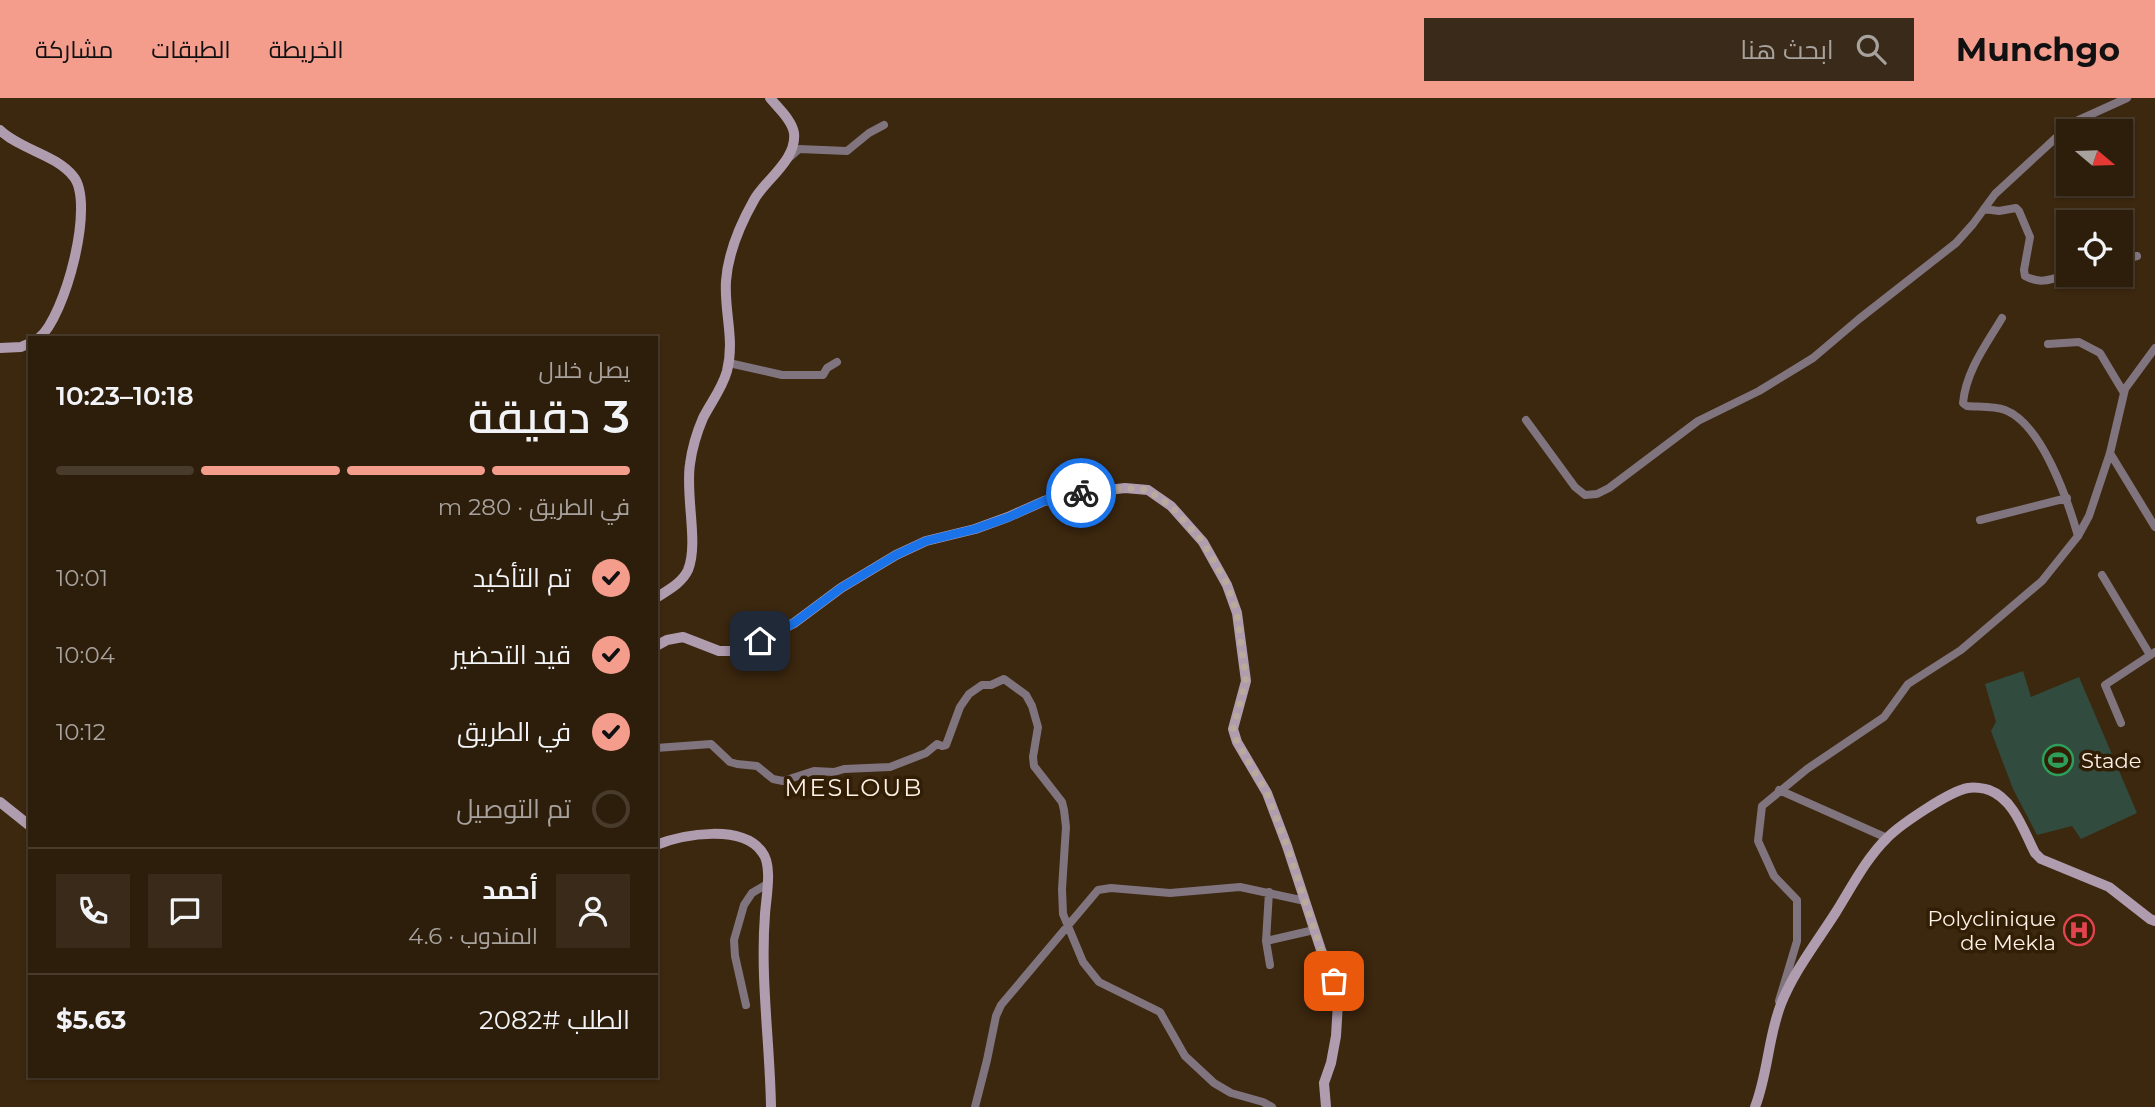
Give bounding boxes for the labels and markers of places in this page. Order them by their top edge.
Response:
pin [730,611,790,671]
sports icon: Stade [2041,743,2075,777]
place label: Stade [2081,748,2141,773]
place label: Polyclinique de Mekla [1928,906,2056,955]
hospital icon: Polyclinique de Mekla [2062,913,2096,947]
pin [1304,951,1364,1011]

